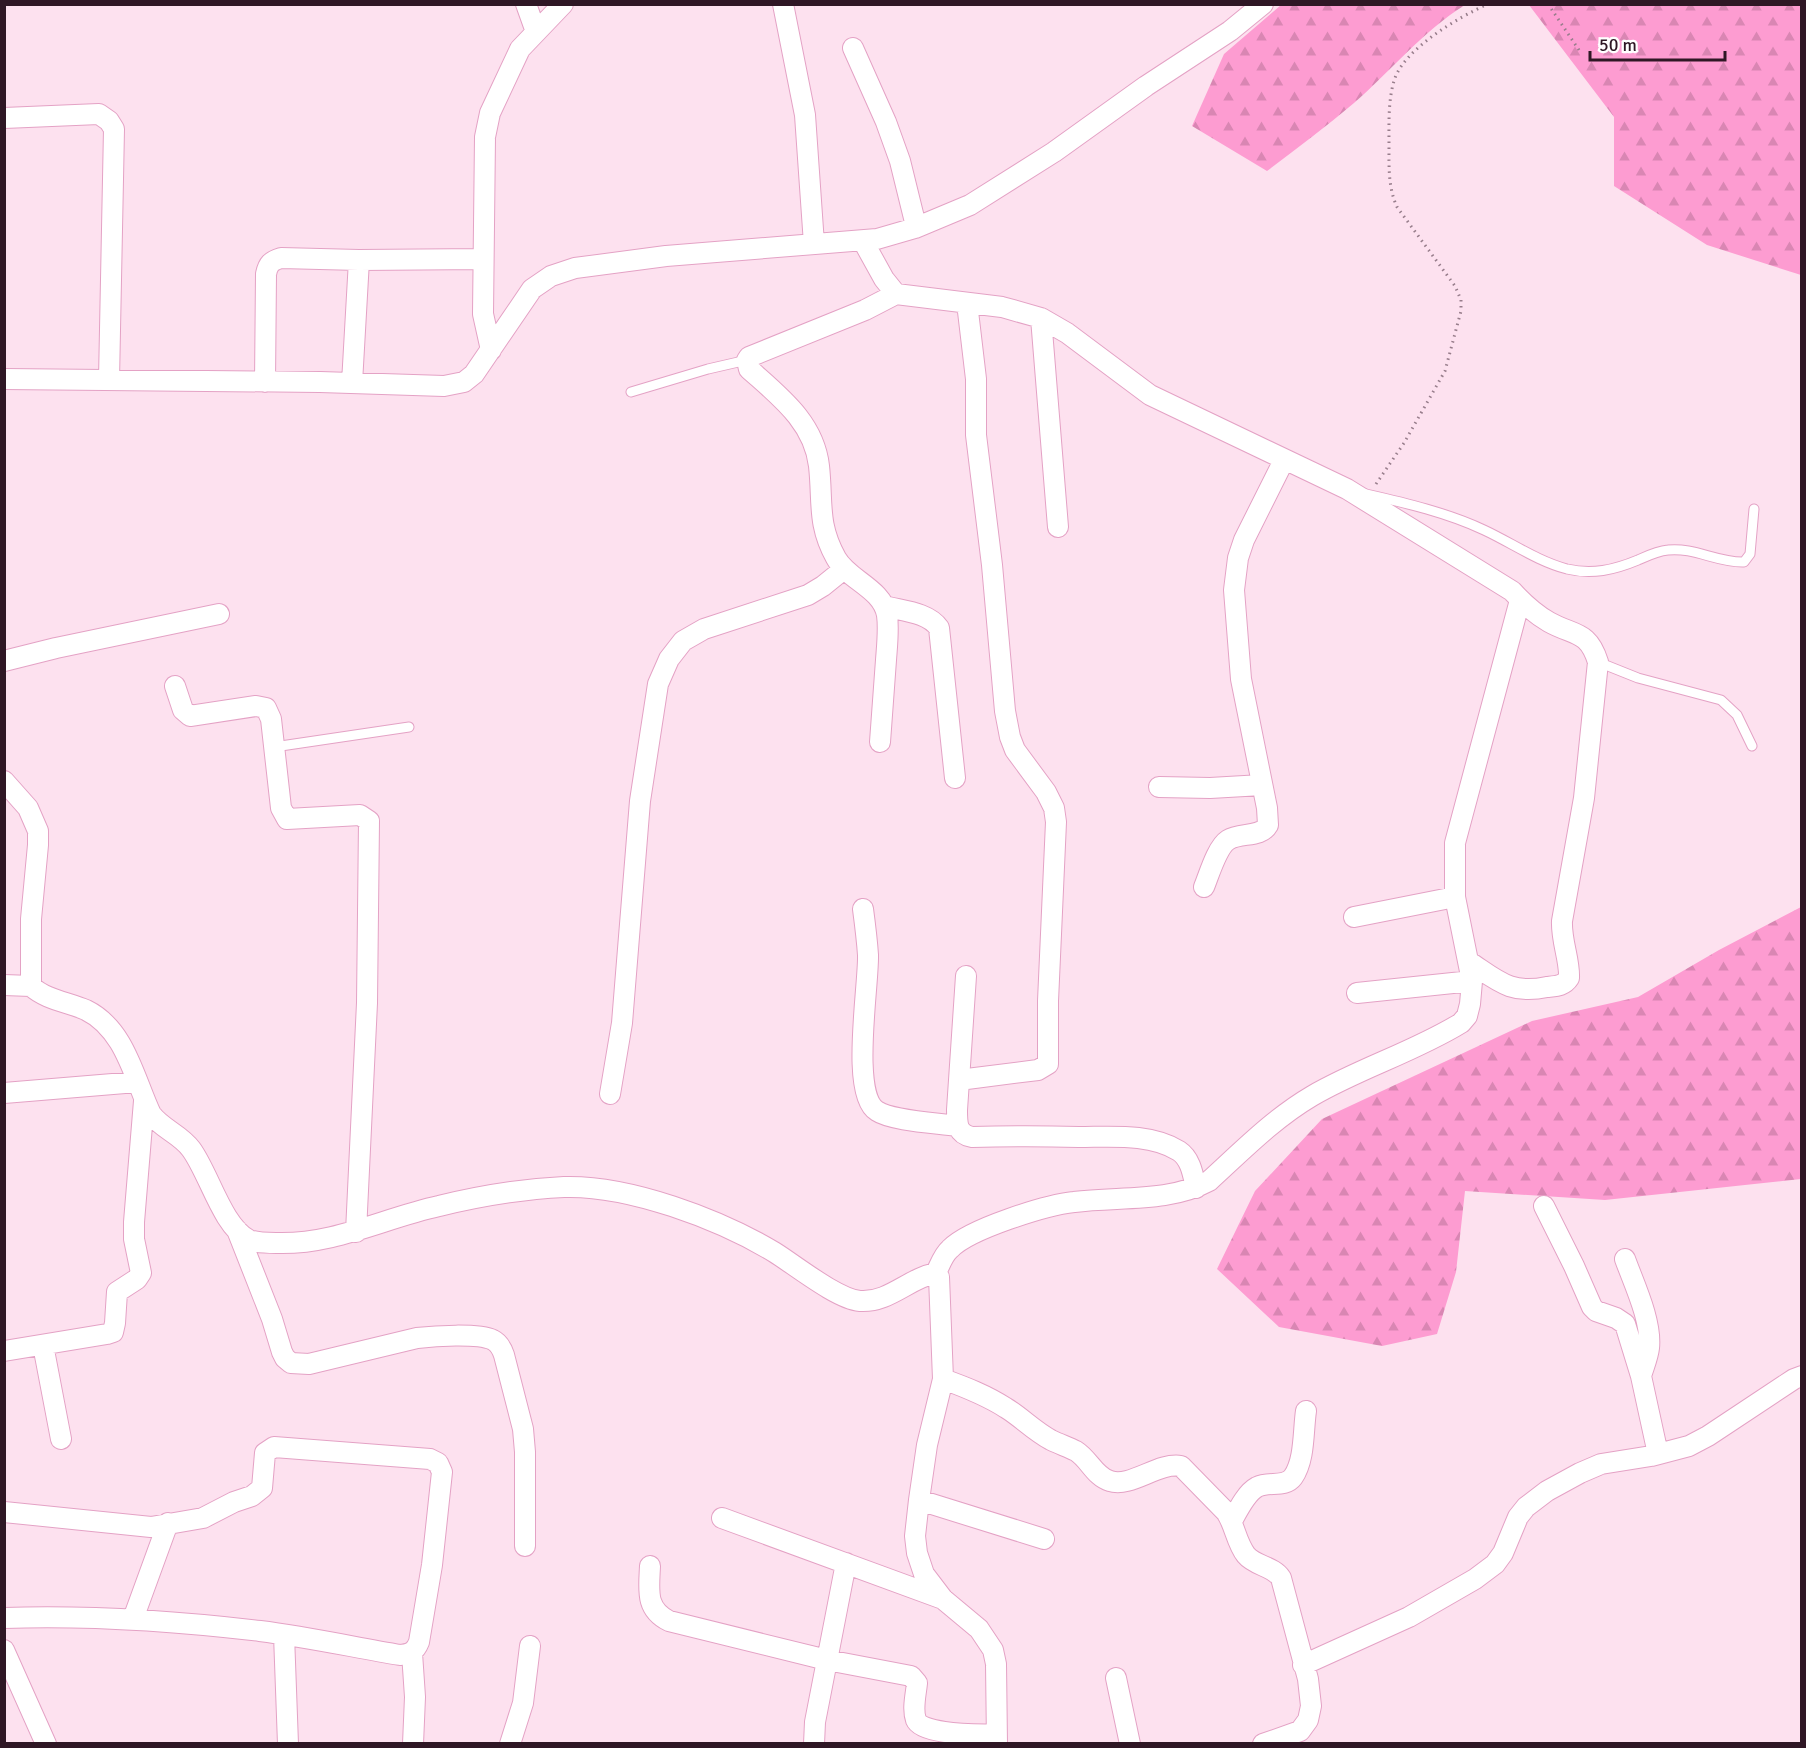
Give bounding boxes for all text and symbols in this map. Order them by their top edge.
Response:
scale bar [1590,24,1725,62]
text: 50 m [1599,34,1637,56]

